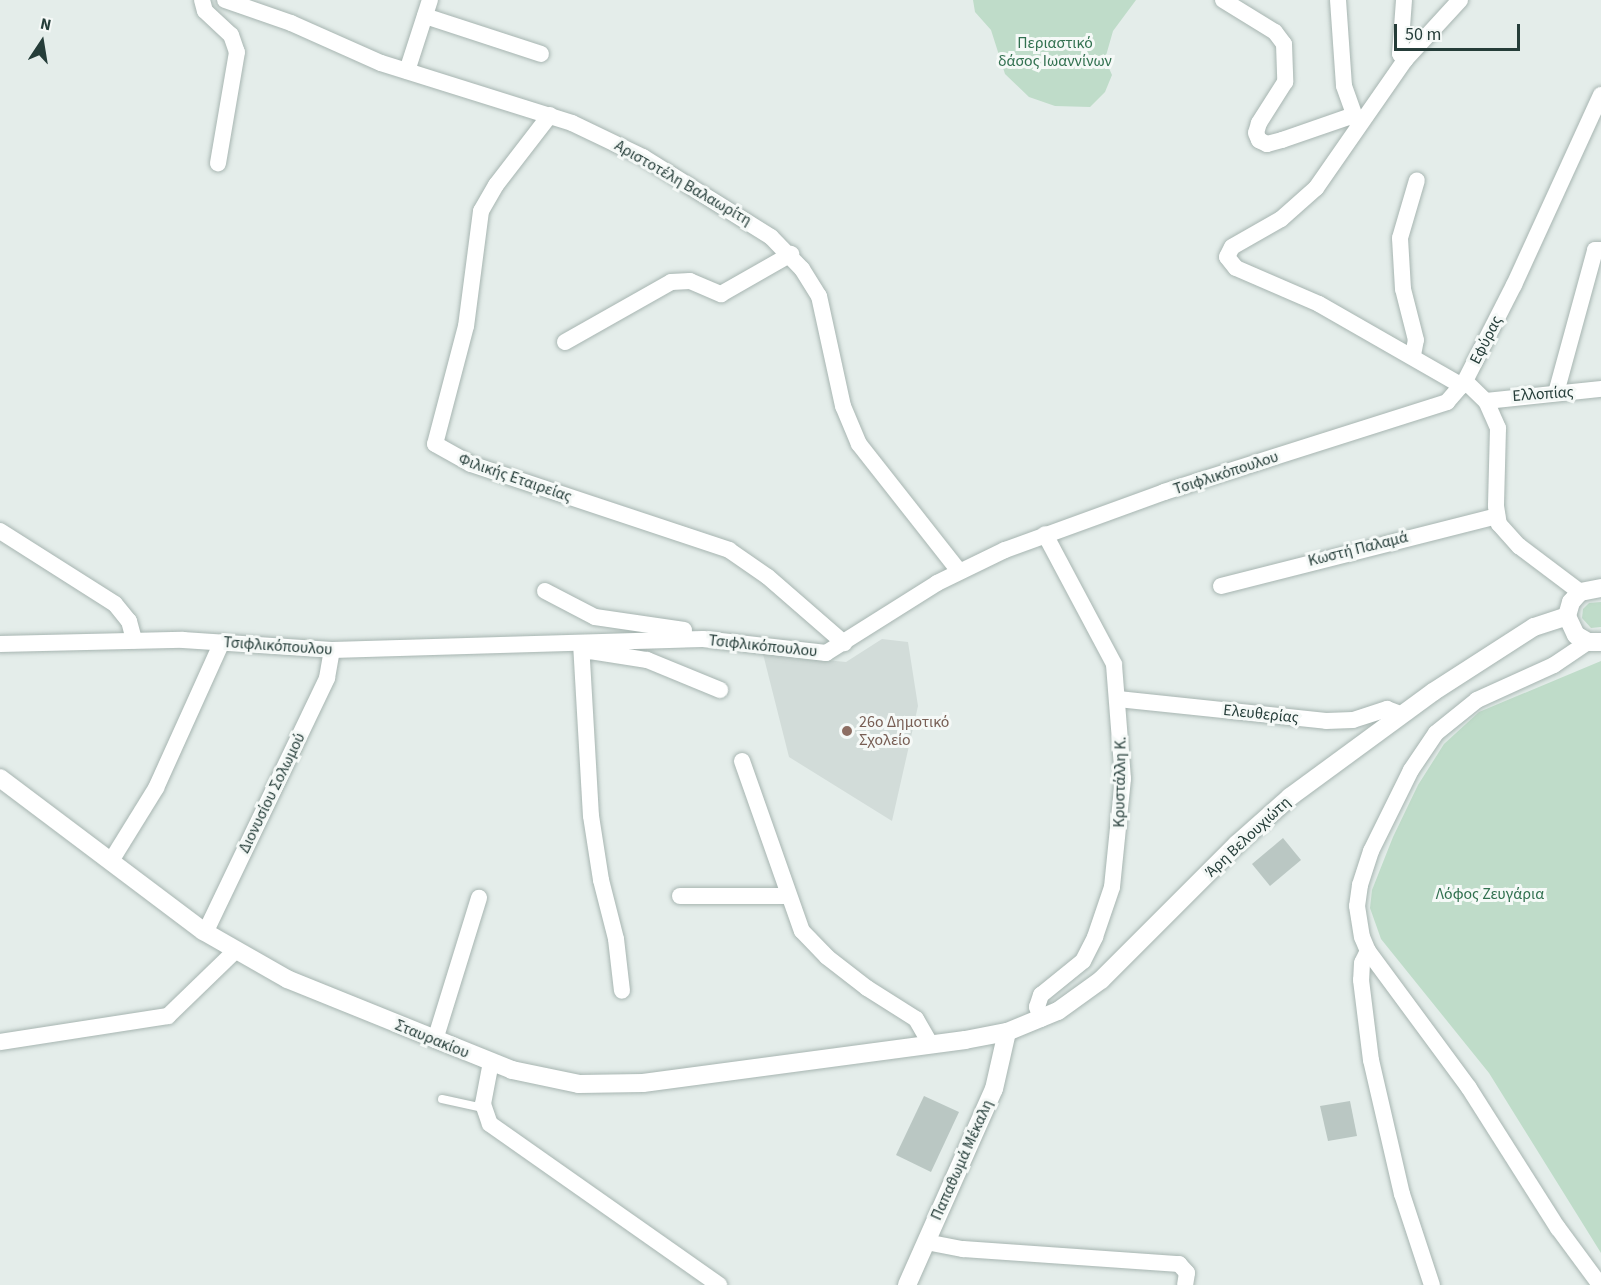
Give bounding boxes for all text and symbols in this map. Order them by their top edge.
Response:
north arrow [12,12,72,72]
scale bar [1397,12,1523,50]
text: N [38,13,53,36]
text: 50 m [1405,22,1441,47]
park label: Περιαστικό δάσος Ιωαννίνων [998,33,1112,71]
street label: Αριστοτέλη Βαλαωρίτη [611,136,755,230]
street label: Εφύρας [1466,312,1506,368]
street label: Ελλοπίας [1512,382,1574,406]
street label: Τσιφλικόπουλου [1171,447,1281,499]
street label: Φιλικής Εταιρείας [456,450,574,506]
street label: Κωστή Παλαμά [1306,527,1410,571]
street label: Τσιφλικόπουλου [708,631,818,661]
street label: Τσιφλικόπουλου [223,633,333,659]
street label: Ελευθερίας [1222,700,1300,728]
place label: 26ο Δημοτικό Σχολείο [859,712,949,750]
marker: 26ο Δημοτικό Σχολείο [840,724,854,738]
street label: Διονυσίου Σολωμού [235,730,309,856]
street label: Κρυστάλλη Κ. [1110,736,1130,828]
street label: Άρη Βελουχιώτη [1201,793,1295,881]
park label: Λόφος Ζευγάρια [1436,884,1544,904]
street label: Σταυρακίου [392,1015,472,1063]
street label: Παπαθωμά Μέκαλη [927,1097,997,1223]

